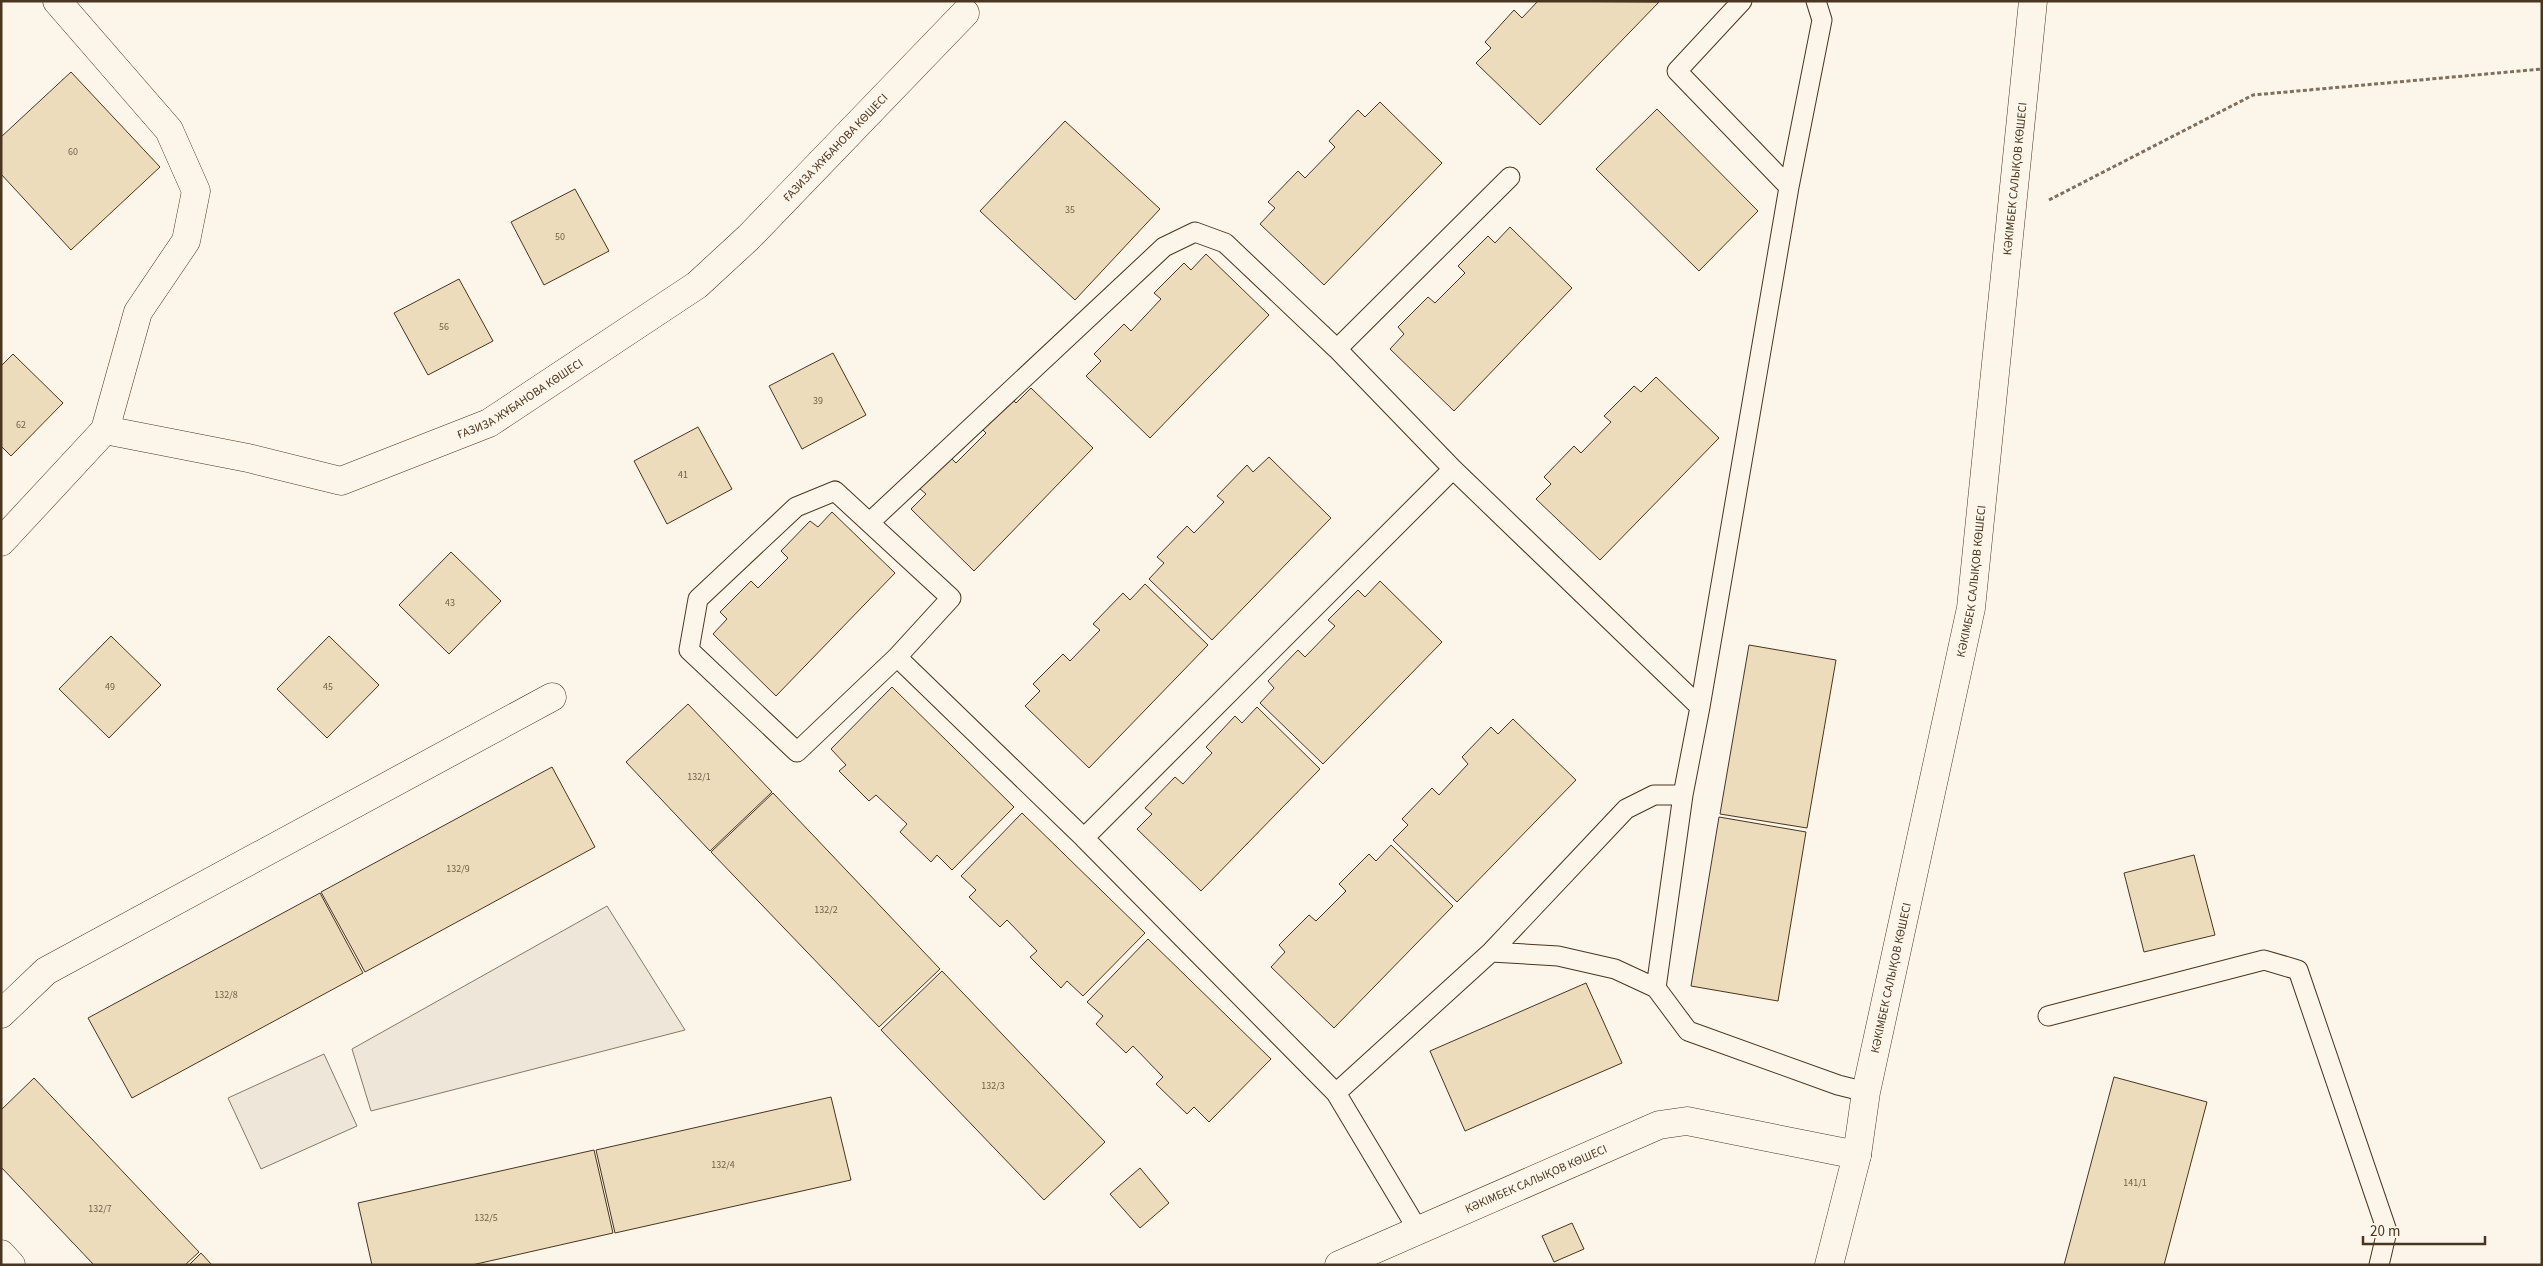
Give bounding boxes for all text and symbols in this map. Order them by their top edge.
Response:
street label: ҒАЗИЗА ЖҰБАНОВА КӨШЕСІ [779,90,892,206]
street label: КӘКІМБЕК САЛЫҚОВ КӨШЕСІ [1999,101,2031,256]
house number: 60 [68,145,78,159]
house number: 35 [1065,203,1075,217]
house number: 50 [555,230,565,244]
house number: 56 [439,320,449,334]
street label: ҒАЗИЗА ЖҰБАНОВА КӨШЕСІ [455,355,586,443]
house number: 39 [813,394,823,408]
house number: 62 [16,418,26,432]
house number: 41 [678,468,688,482]
street label: КӘКІМБЕК САЛЫҚОВ КӨШЕСІ [1952,504,1990,659]
house number: 43 [445,596,455,610]
house number: 49 [105,680,115,694]
house number: 45 [323,680,333,694]
house number: 132/1 [687,770,711,784]
house number: 132/9 [446,862,470,876]
street label: КӘКІМБЕК САЛЫҚОВ КӨШЕСІ [1866,901,1915,1055]
house number: 132/2 [814,903,838,917]
house number: 132/8 [214,988,238,1002]
house number: 132/3 [981,1079,1005,1093]
street label: КӘКІМБЕК САЛЫҚОВ КӨШЕСІ [1462,1140,1610,1217]
house number: 132/4 [711,1158,735,1172]
house number: 141/1 [2123,1176,2147,1190]
house number: 132/7 [88,1202,112,1216]
house number: 132/5 [474,1211,498,1225]
scale bar [2363,1214,2486,1246]
text: 20 m [2370,1221,2400,1242]

